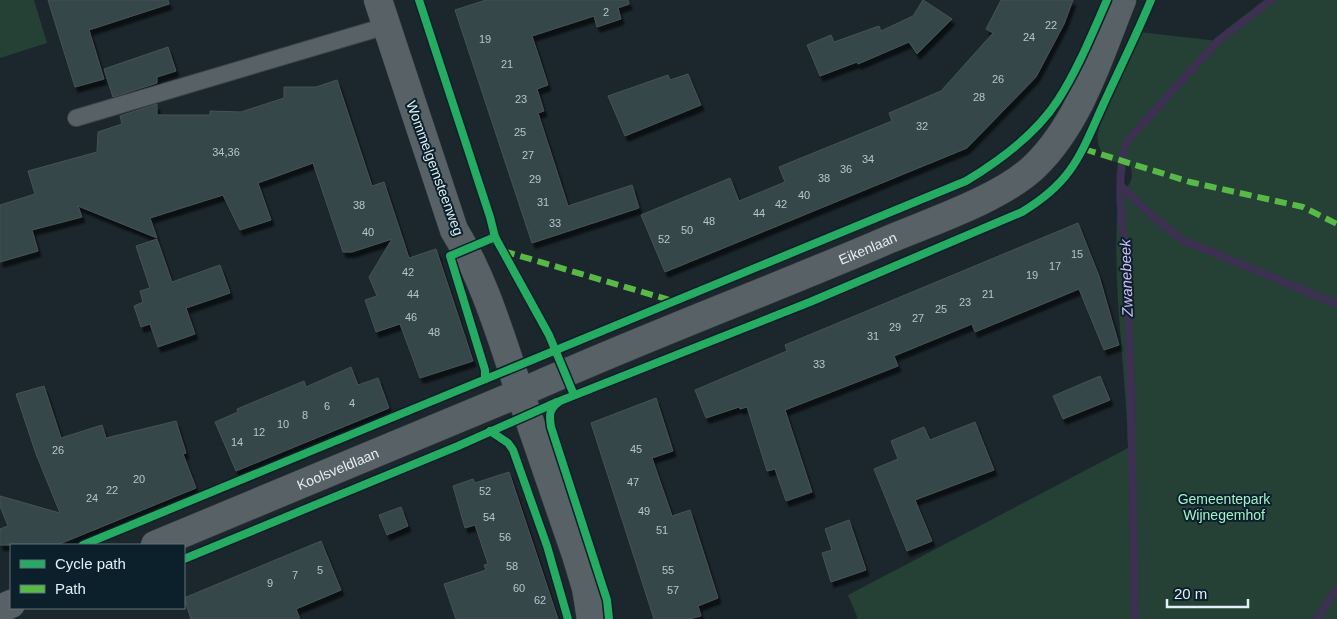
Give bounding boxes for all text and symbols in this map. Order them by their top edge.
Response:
house number: 2 [603,6,609,18]
house number: 22 [1045,19,1057,31]
house number: 24 [1023,31,1035,43]
house number: 19 [479,33,491,45]
house number: 21 [501,58,513,70]
house number: 26 [992,73,1004,85]
house number: 28 [973,91,985,103]
house number: 23 [515,93,527,105]
street label: Wommelgemsteenweg [403,98,467,238]
house number: 32 [916,120,928,132]
house number: 25 [514,126,526,138]
house number: 34,36 [212,146,240,158]
house number: 27 [522,149,534,161]
house number: 34 [862,153,874,165]
house number: 36 [840,163,852,175]
house number: 38 [818,172,830,184]
house number: 29 [529,173,541,185]
house number: 40 [798,189,810,201]
house number: 31 [537,196,549,208]
house number: 42 [775,198,787,210]
house number: 38 [353,199,365,211]
house number: 44 [753,207,765,219]
house number: 48 [703,215,715,227]
house number: 33 [549,217,561,229]
house number: 50 [681,224,693,236]
house number: 40 [362,226,374,238]
street label: Eikenlaan [836,229,899,268]
house number: 52 [658,233,670,245]
water label: Zwanebeek [1116,237,1136,318]
house number: 15 [1071,248,1083,260]
house number: 17 [1049,260,1061,272]
house number: 42 [402,266,414,278]
house number: 19 [1026,269,1038,281]
house number: 44 [407,288,419,300]
house number: 21 [982,288,994,300]
house number: 23 [959,296,971,308]
house number: 25 [935,303,947,315]
house number: 46 [405,311,417,323]
house number: 27 [912,312,924,324]
house number: 29 [889,321,901,333]
house number: 48 [428,326,440,338]
house number: 31 [867,330,879,342]
house number: 33 [813,358,825,370]
house number: 4 [349,397,355,409]
house number: 6 [324,400,330,412]
house number: 8 [302,409,308,421]
house number: 10 [277,418,289,430]
house number: 12 [253,426,265,438]
house number: 14 [231,436,243,448]
house number: 45 [630,443,642,455]
house number: 26 [52,444,64,456]
street label: Koolsveldlaan [294,445,381,493]
house number: 20 [133,473,145,485]
house number: 47 [627,476,639,488]
house number: 22 [106,484,118,496]
house number: 52 [479,485,491,497]
park label: Gemeentepark Wijnegemhof [1178,491,1271,523]
house number: 24 [86,492,98,504]
house number: 49 [638,505,650,517]
house number: 54 [483,511,495,523]
house number: 51 [656,524,668,536]
house number: 56 [499,531,511,543]
legend [10,544,185,609]
text: Cycle path [55,555,126,572]
house number: 58 [506,560,518,572]
house number: 5 [317,564,323,576]
house number: 55 [662,564,674,576]
house number: 7 [292,569,298,581]
scale bar [1167,576,1248,608]
house number: 9 [267,577,273,589]
text: Path [55,580,86,597]
house number: 60 [513,582,525,594]
house number: 57 [667,584,679,596]
text: 20 m [1174,585,1207,602]
house number: 62 [534,594,546,606]

